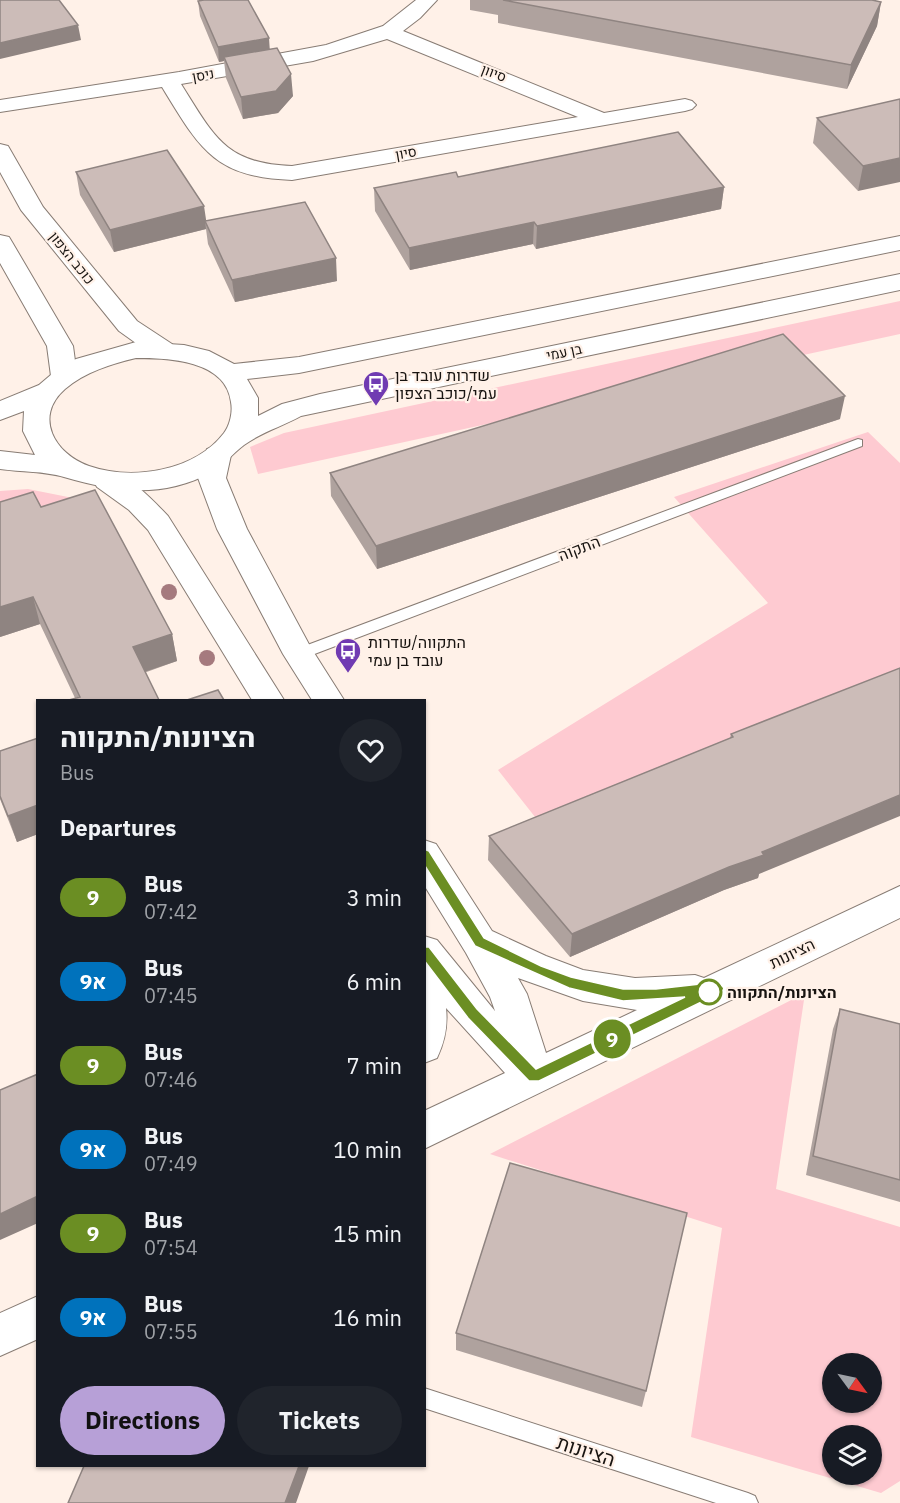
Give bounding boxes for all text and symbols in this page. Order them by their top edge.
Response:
street label: סיוון [479,60,509,86]
street label: ניסן [190,64,216,86]
street label: סיון [394,142,418,164]
street label: כוכב הצפון [45,228,99,288]
street label: בן עמי [545,339,584,365]
place label: שדרות עובד בן עמי/כוכב הצפון [395,365,497,403]
bus stop icon: שדרות עובד בן עמי/כוכב הצפון [361,369,391,407]
street label: התקוה [555,531,603,565]
place label: התקווה/שדרות עובד בן עמי [368,632,466,670]
bus stop icon: התקווה/שדרות עובד בן עמי [333,636,363,674]
text: הציונות/התקווה [60,718,255,755]
button: heart [339,719,402,782]
text: Bus [60,759,94,786]
text: Departures [60,813,176,842]
text: Bus [144,869,183,898]
text: 9 [87,883,99,911]
text: 3 min [346,883,402,912]
text: 07:42 [144,898,198,925]
street label: הציונות [766,933,818,973]
text: Bus [144,953,183,982]
text: 9א [80,967,106,995]
text: 6 min [346,967,402,996]
marker: הציונות/התקווה [696,979,722,1005]
text: 07:45 [144,982,198,1009]
place label: הציונות/התקווה [727,982,837,1002]
line badge: 9 [592,1020,632,1058]
text: 9 [606,1025,618,1053]
text: Bus [144,1037,183,1066]
text: 9 [87,1051,99,1079]
text: 7 min [346,1051,402,1080]
text: 07:46 [144,1066,198,1093]
text: Bus [144,1121,183,1150]
text: 9א [80,1135,106,1163]
text: 10 min [333,1135,402,1164]
text: 07:49 [144,1150,198,1177]
text: Bus [144,1205,183,1234]
text: 9 [87,1219,99,1247]
text: 15 min [333,1219,402,1248]
text: 07:54 [144,1234,198,1261]
text: Bus [144,1289,183,1318]
text: 9א [80,1303,106,1331]
text: 16 min [333,1303,402,1332]
text: 07:55 [144,1318,198,1345]
north arrow [822,1353,882,1413]
map controls [822,1353,882,1485]
button: Directions [60,1386,225,1455]
button: Tickets [237,1386,402,1455]
button: layers [822,1425,882,1485]
street label: הציונות [553,1428,619,1473]

